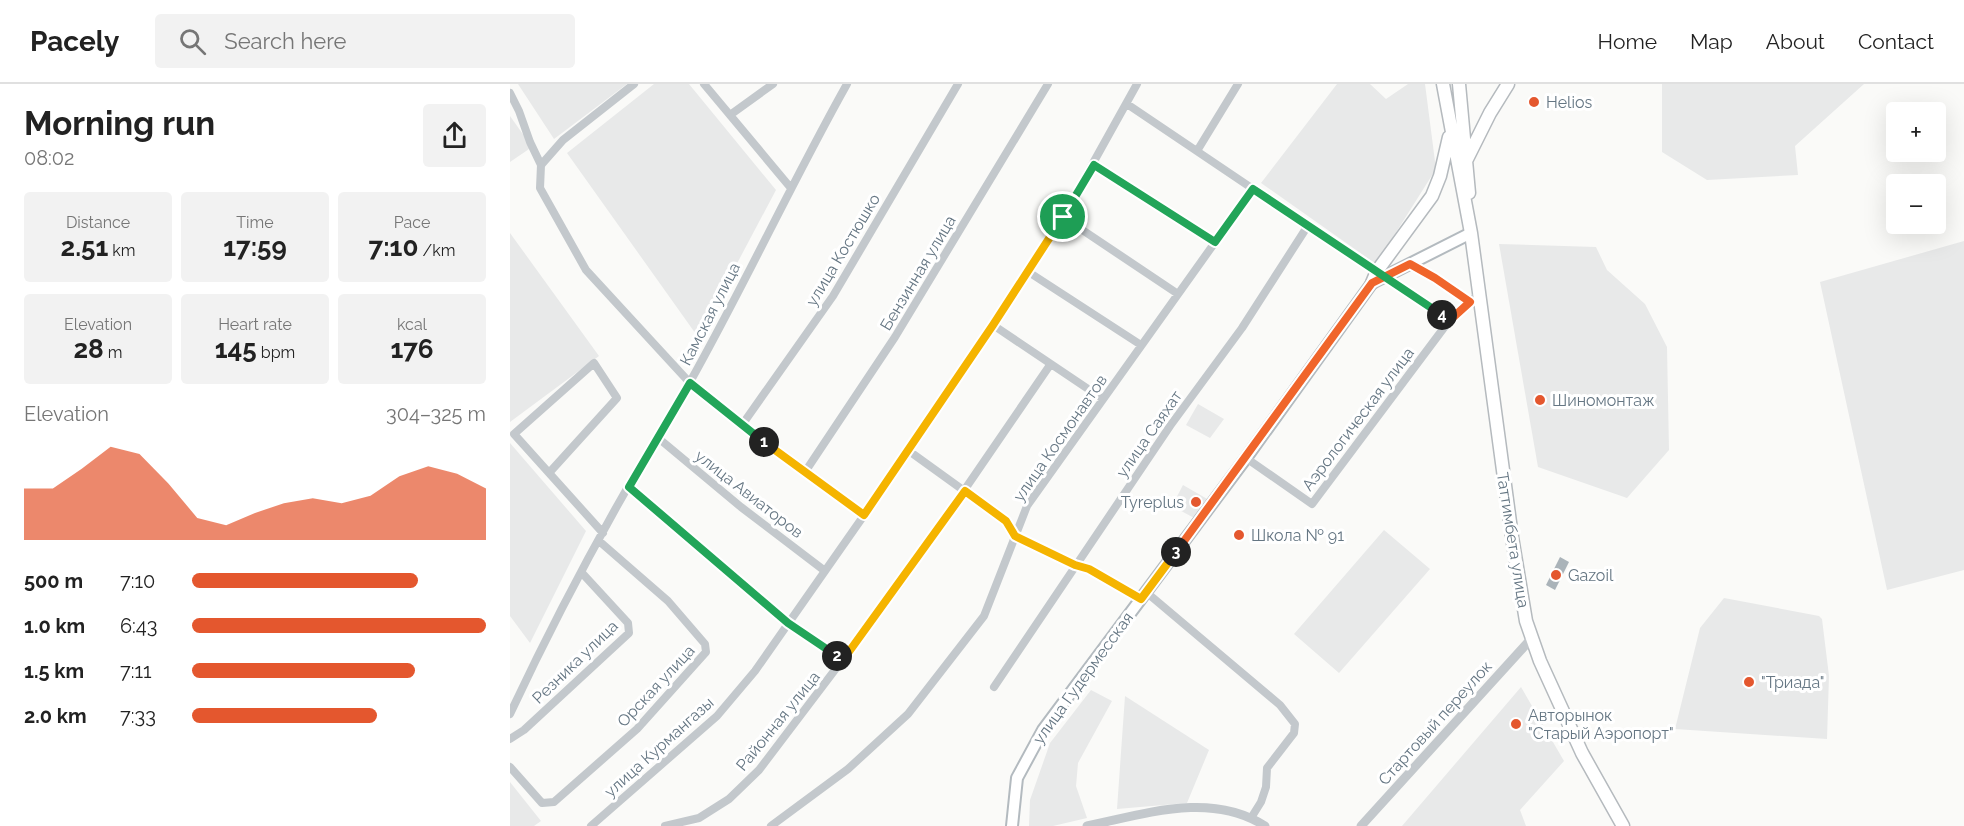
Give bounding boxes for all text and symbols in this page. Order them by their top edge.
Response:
search box [155,14,575,68]
text: Pacely [30,25,119,58]
icon: search [176,25,209,58]
text: Search here [224,28,346,54]
text: Home [1598,29,1657,54]
text: Map [1690,29,1733,54]
text: About [1766,29,1825,54]
text: Contact [1858,29,1934,54]
place label: Helios [1546,93,1592,112]
marker: Helios [1527,95,1541,109]
map controls [1886,102,1946,234]
button: + [1886,102,1946,162]
text: Morning run [24,104,215,143]
button: share [423,104,486,167]
text: 08:02 [24,146,75,170]
button: − [1886,174,1946,234]
street label: улица Костюшко [802,190,884,310]
pin [1037,191,1088,242]
icon: arrive [1046,200,1079,233]
street label: Бензинная улица [876,212,960,334]
text: Distance [66,213,130,232]
text: Time [236,213,274,232]
text: Pace [394,213,430,232]
text: 2.51 [60,232,108,262]
text: 17:59 [223,232,287,262]
text: 7:10 [369,232,418,262]
text: km [108,241,136,260]
text: /km [418,241,455,260]
street label: Камская улица [676,259,744,369]
pin: 4 [1427,300,1457,330]
text: 4 [1437,305,1447,324]
text: Elevation [64,315,132,334]
text: Heart rate [218,315,292,334]
text: kcal [397,315,427,334]
text: 28 [73,334,104,364]
text: 145 [215,334,257,364]
text: 176 [390,334,434,364]
text: m [104,343,123,362]
text: bpm [257,343,295,362]
street label: Аэрологическая улица [1298,344,1418,494]
street label: улица Космонавтов [1009,371,1111,505]
street label: улица Саяхат [1112,387,1186,481]
place label: Шиномонтаж [1552,391,1655,410]
marker: Шиномонтаж [1533,393,1547,407]
text: Elevation [24,402,109,426]
text: 304–325 m [386,402,486,426]
pin: 1 [749,427,779,457]
text: 1 [760,432,768,451]
street label: улица Авиаторов [691,446,807,542]
street label: Таттимбета улица [1493,471,1533,609]
place label: Tyreplus [1121,493,1184,512]
marker: Tyreplus [1189,495,1203,509]
place label: Школа № 91 [1251,526,1344,545]
marker: Школа № 91 [1232,528,1246,542]
pin: 3 [1161,537,1191,567]
text: 3 [1172,542,1180,561]
place label: Gazoil [1568,566,1614,585]
marker: Gazoil [1549,568,1563,582]
text: 500 m [24,569,83,593]
text: 7:10 [120,569,155,593]
street label: улица Гудермесская [1029,608,1137,748]
text: 1.0 km [24,614,85,638]
text: 6:43 [120,614,157,638]
street label: Резника улица [528,616,622,708]
street label: Орская улица [613,641,699,731]
pin: 2 [822,641,852,671]
text: 2 [832,646,842,665]
street label: Стартовый переулок [1374,657,1496,789]
text: 1.5 km [24,659,84,683]
text: 7:11 [120,659,152,683]
street label: Районная улица [732,668,824,774]
place label: "Триада" [1761,673,1825,692]
marker: "Триада" [1742,675,1756,689]
street label: улица Курмангазы [601,693,717,801]
text: 2.0 km [24,704,87,728]
text: 7:33 [120,704,156,728]
place label: Авторынок "Старый Аэропорт" [1528,706,1674,743]
marker: Авторынок "Старый Аэропорт" [1509,717,1523,731]

